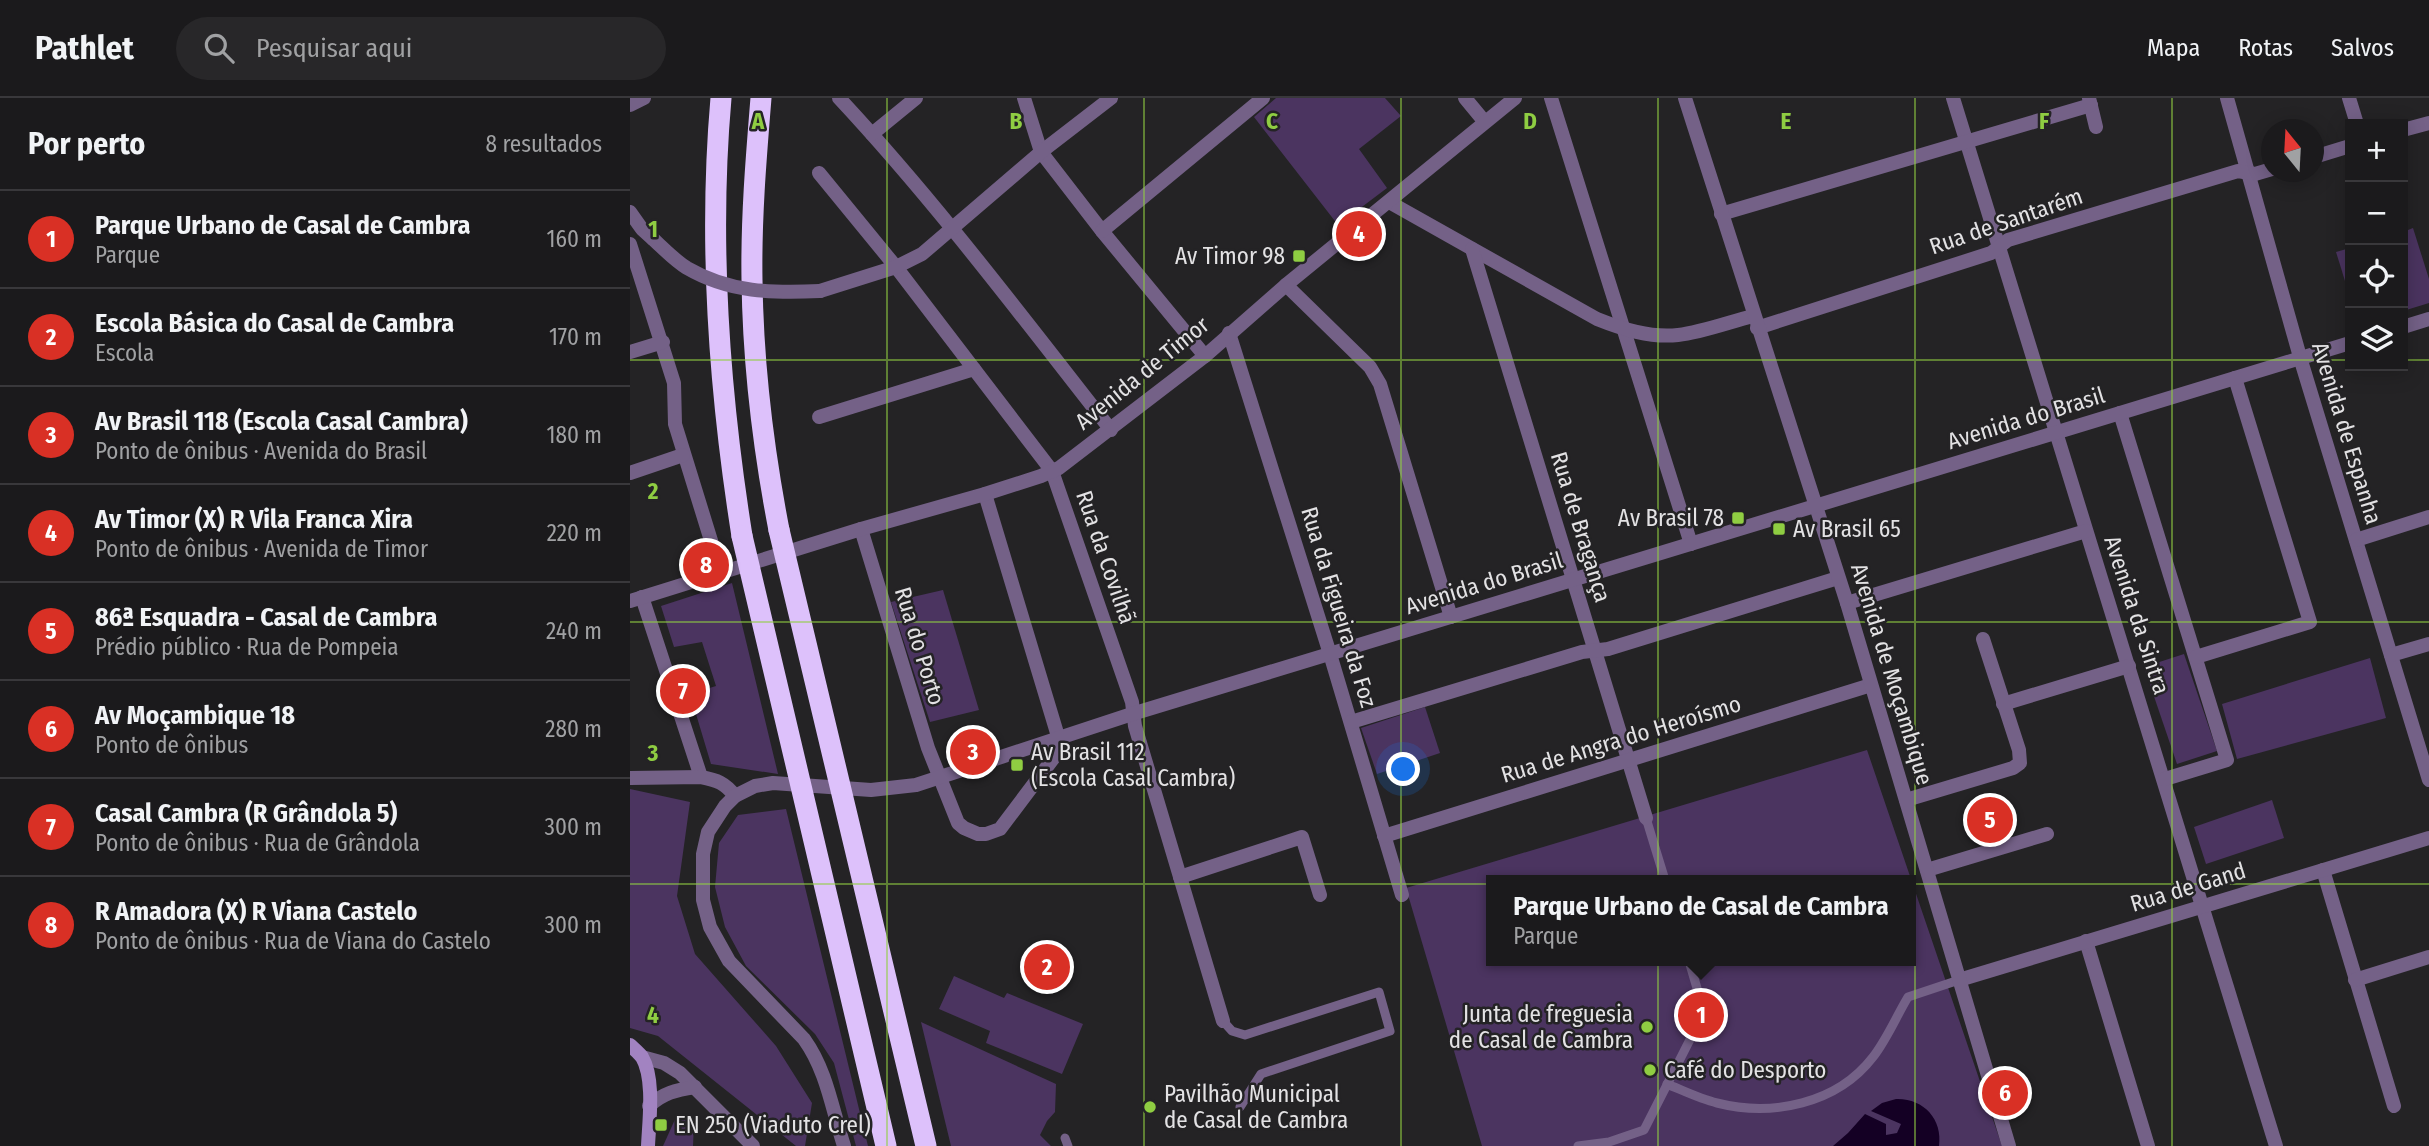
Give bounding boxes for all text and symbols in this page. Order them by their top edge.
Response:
search box [176,17,666,80]
text: Pathlet [35,28,134,68]
icon: search [200,29,238,67]
text: Pesquisar aqui [256,33,412,64]
text: Mapa [2147,34,2200,62]
text: Rotas [2238,34,2293,62]
text: Salvos [2331,34,2394,62]
text: A [751,107,765,135]
text: B [1010,107,1023,135]
text: C [1266,107,1278,135]
text: D [1523,107,1537,135]
text: E [1781,107,1792,135]
text: F [2039,107,2049,135]
north arrow [2261,119,2324,182]
map controls [2345,119,2408,371]
button: + [2345,119,2408,182]
text: Por perto [28,126,145,162]
text: 8 resultados [486,130,602,158]
street label: Rua de Santarém [1926,182,2086,260]
button: − [2345,182,2408,245]
pin: 4 [1336,208,1382,260]
text: Parque Urbano de Casal de Cambra [95,210,470,241]
text: 1 [648,215,658,243]
text: 1 [46,225,56,253]
text: 160 m [547,225,602,253]
text: Parque [95,241,160,269]
place label: Av Timor 98 [1175,242,1285,270]
button: locate [2345,245,2408,308]
marker: Av Timor 98 [1291,248,1307,264]
text: Escola Básica do Casal de Cambra [95,308,454,339]
button: layers [2345,308,2408,371]
street label: Avenida de Timor [1070,311,1214,435]
text: 2 [46,323,56,351]
text: 170 m [549,323,602,351]
text: Escola [95,339,154,367]
street label: Avenida de Espanha [2306,339,2388,527]
street label: Avenida do Brasil [1944,381,2108,455]
text: Av Brasil 118 (Escola Casal Cambra) [95,406,468,437]
text: 3 [46,421,56,449]
text: 180 m [546,421,602,449]
text: Ponto de ônibus · Avenida do Brasil [95,437,427,465]
street label: Rua de Bragança [1545,448,1617,606]
text: 2 [647,477,659,505]
street label: Rua da Covilhã [1070,487,1142,627]
street label: Rua da Figueira da Foz [1295,503,1383,711]
text: Av Timor (X) R Vila Franca Xira [95,504,413,535]
place label: Av Brasil 78 [1618,504,1724,532]
marker: Av Brasil 78 [1730,510,1746,526]
place label: Av Brasil 65 [1793,515,1901,543]
text: 4 [45,519,57,547]
text: 220 m [547,519,602,547]
marker: Av Brasil 65 [1771,521,1787,537]
street label: Avenida da Sintra [2098,532,2176,698]
text: Ponto de ônibus · Avenida de Timor [95,535,428,563]
pin: 8 [683,539,729,591]
street label: Avenida do Brasil [1402,546,1566,620]
street label: Avenida de Moçambique [1845,560,1939,788]
street label: Rua do Porto [889,584,951,708]
text: 86ª Esquadra - Casal de Cambra [95,602,437,633]
text: 5 [45,617,57,645]
text: 240 m [546,617,602,645]
text: Prédio público · Rua de Pompeia [95,633,399,661]
pin: 7 [660,665,706,717]
street label: Rua de Angra do Heroísmo [1498,689,1744,789]
text: Av Moçambique 18 [95,700,295,731]
text: 6 [45,715,57,743]
text: 280 m [545,715,602,743]
pin: 3 [950,726,996,778]
text: Ponto de ônibus [95,731,248,759]
place label: Av Brasil 112 (Escola Casal Cambra) [1031,738,1235,792]
text: 3 [647,739,659,767]
your location [1386,752,1420,786]
marker: Av Brasil 112 (Escola Casal Cambra) [1009,757,1025,773]
pin: 5 [1967,794,2013,846]
text: Casal Cambra (R Grândola 5) [95,798,397,829]
text: 7 [46,813,56,841]
text: 300 m [545,813,602,841]
text: Ponto de ônibus · Rua de Grândola [95,829,420,857]
street label: Rua de Gand [2127,856,2249,918]
popup [1486,875,1916,966]
text: Parque Urbano de Casal de Cambra [1513,891,1889,922]
text: R Amadora (X) R Viana Castelo [95,896,417,927]
text: 8 [45,911,57,939]
text: 300 m [545,911,602,939]
text: Parque [1513,922,1578,950]
text: Ponto de ônibus · Rua de Viana do Castelo [95,927,491,955]
pin: 2 [1024,941,1070,993]
pin: 1 [1678,989,1724,1041]
place label: Junta de freguesia de Casal de Cambra [1449,1000,1633,1054]
text: 4 [647,1001,659,1029]
marker: Junta de freguesia de Casal de Cambra [1639,1019,1655,1035]
place label: Café do Desporto [1664,1056,1826,1084]
marker: Café do Desporto [1642,1062,1658,1078]
pin: 6 [1982,1067,2028,1119]
place label: Pavilhão Municipal de Casal de Cambra [1164,1080,1348,1134]
marker: Pavilhão Municipal de Casal de Cambra [1142,1099,1158,1115]
place label: EN 250 (Viaduto Crel) [675,1111,871,1139]
marker: EN 250 (Viaduto Crel) [653,1117,669,1133]

